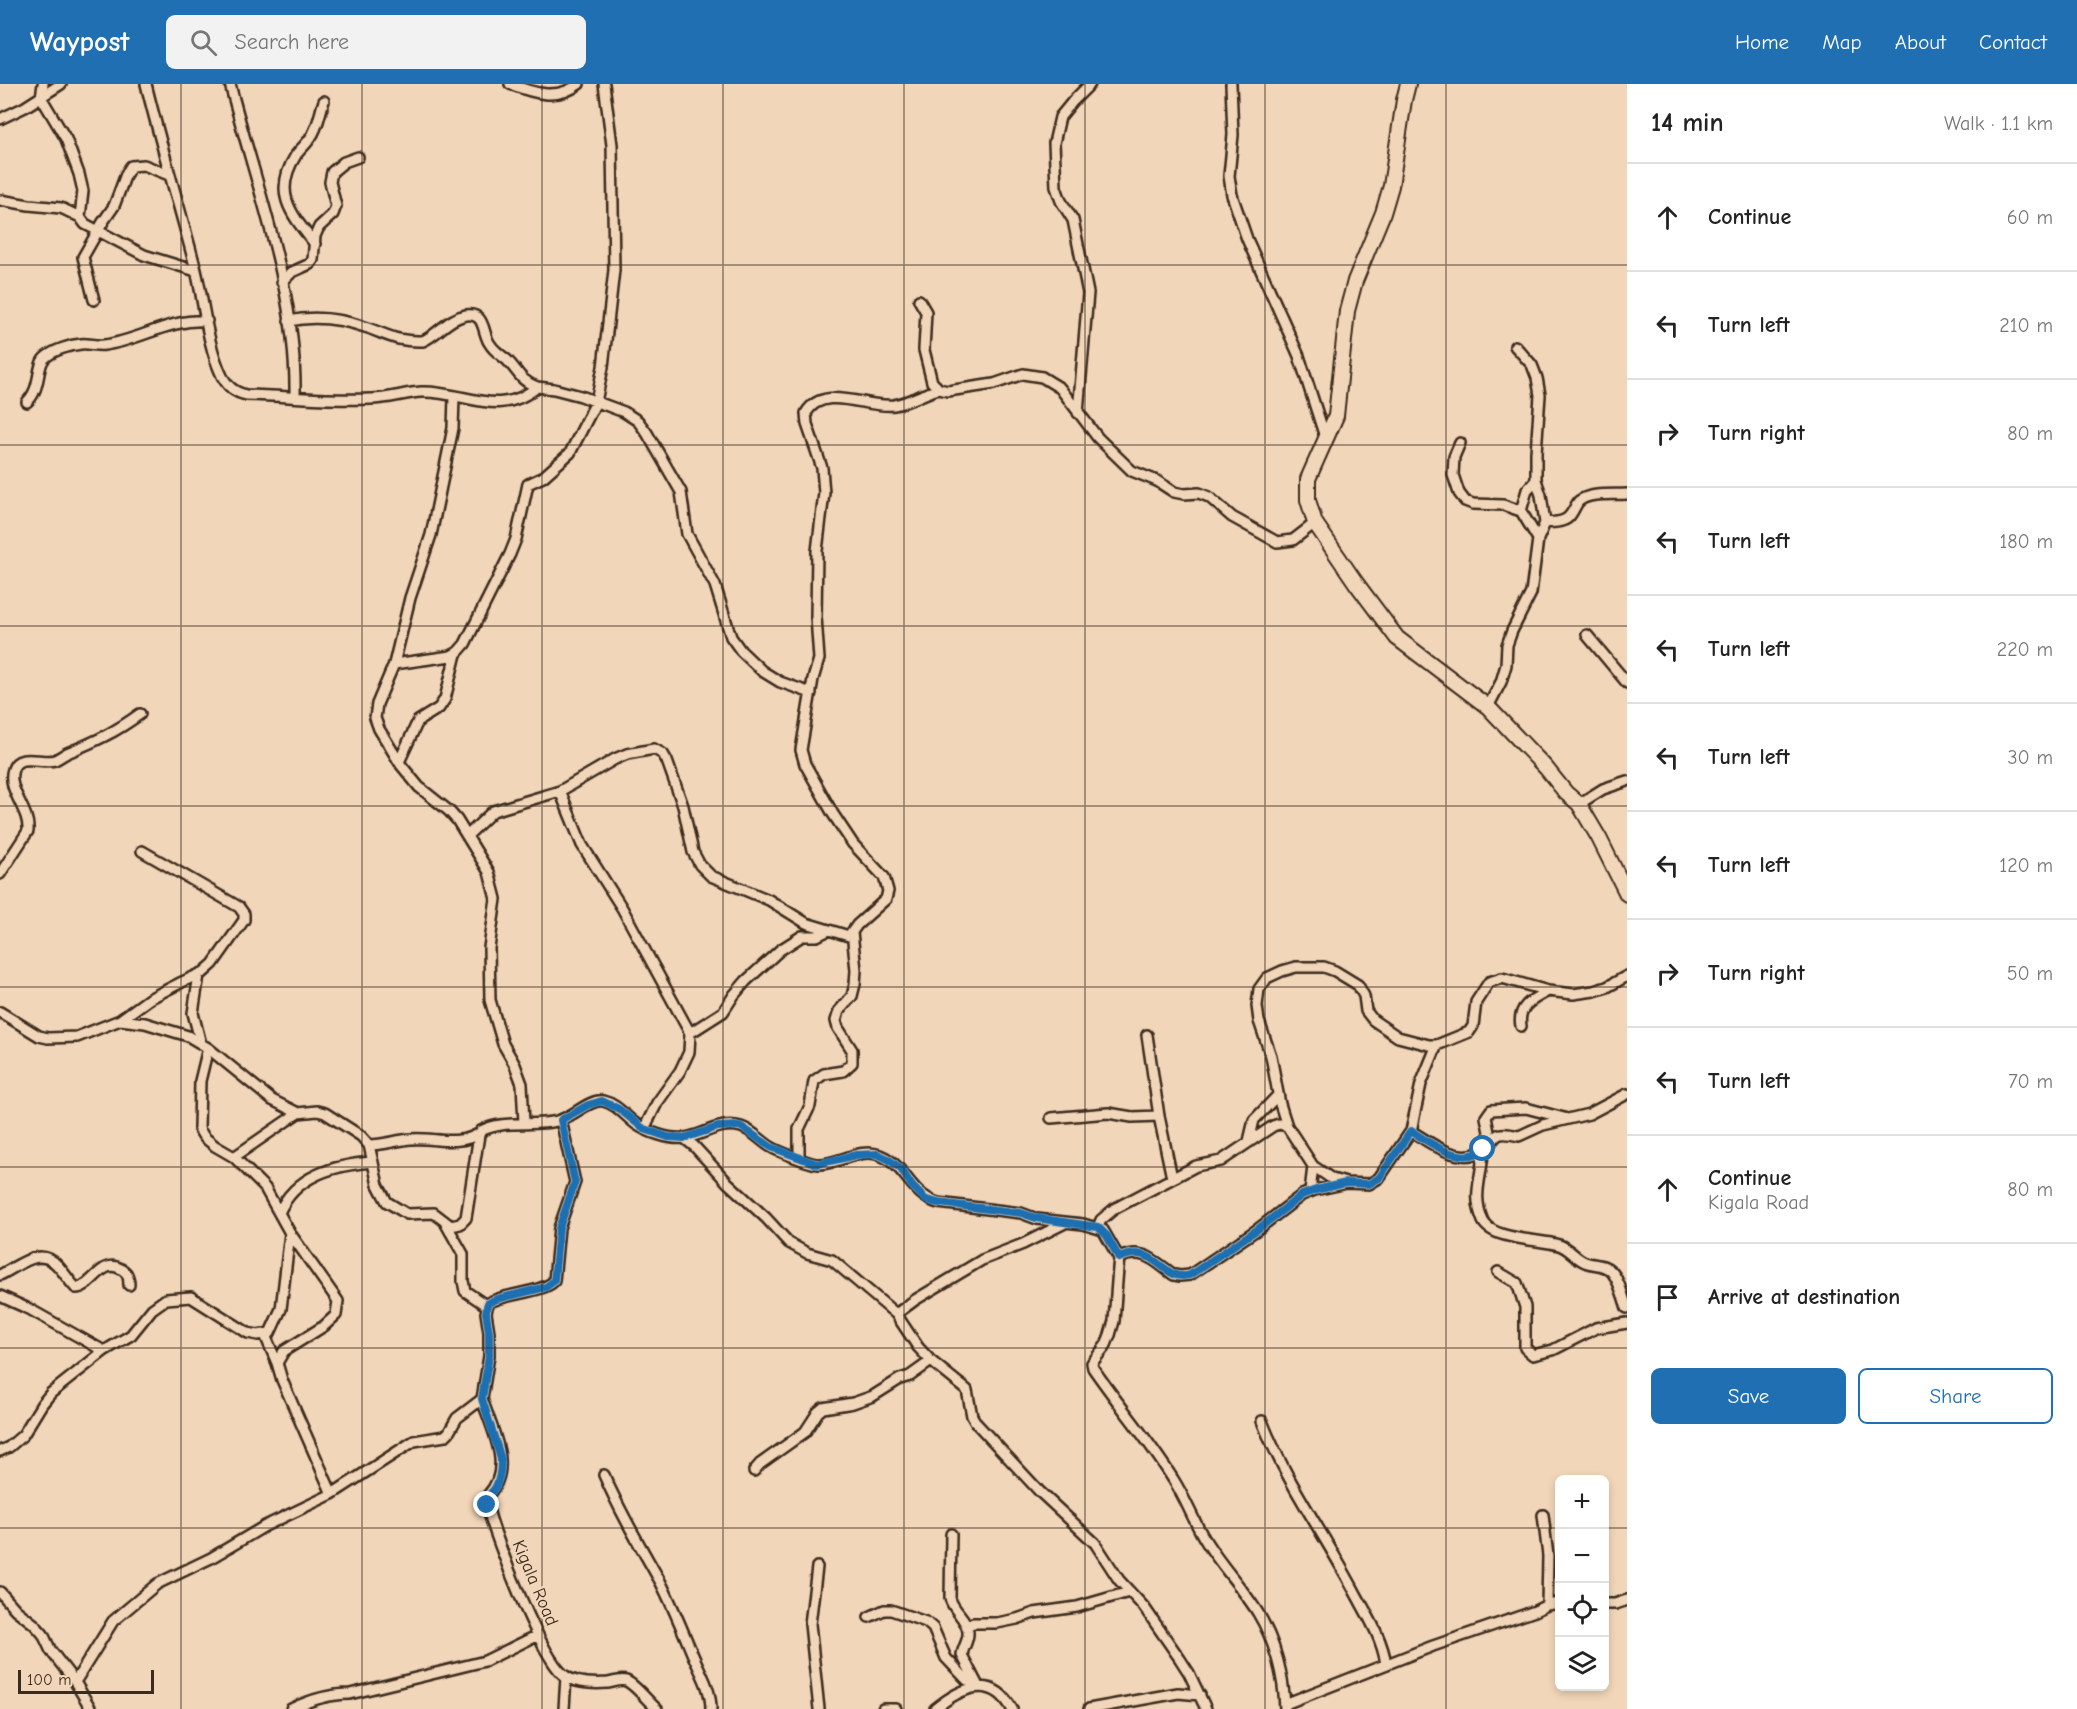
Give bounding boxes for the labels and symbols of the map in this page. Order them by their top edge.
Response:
route start [1469,1135,1495,1161]
route end [473,1491,499,1517]
street label: Kigala Road [508,1537,562,1629]
scale bar [18,1667,154,1694]

